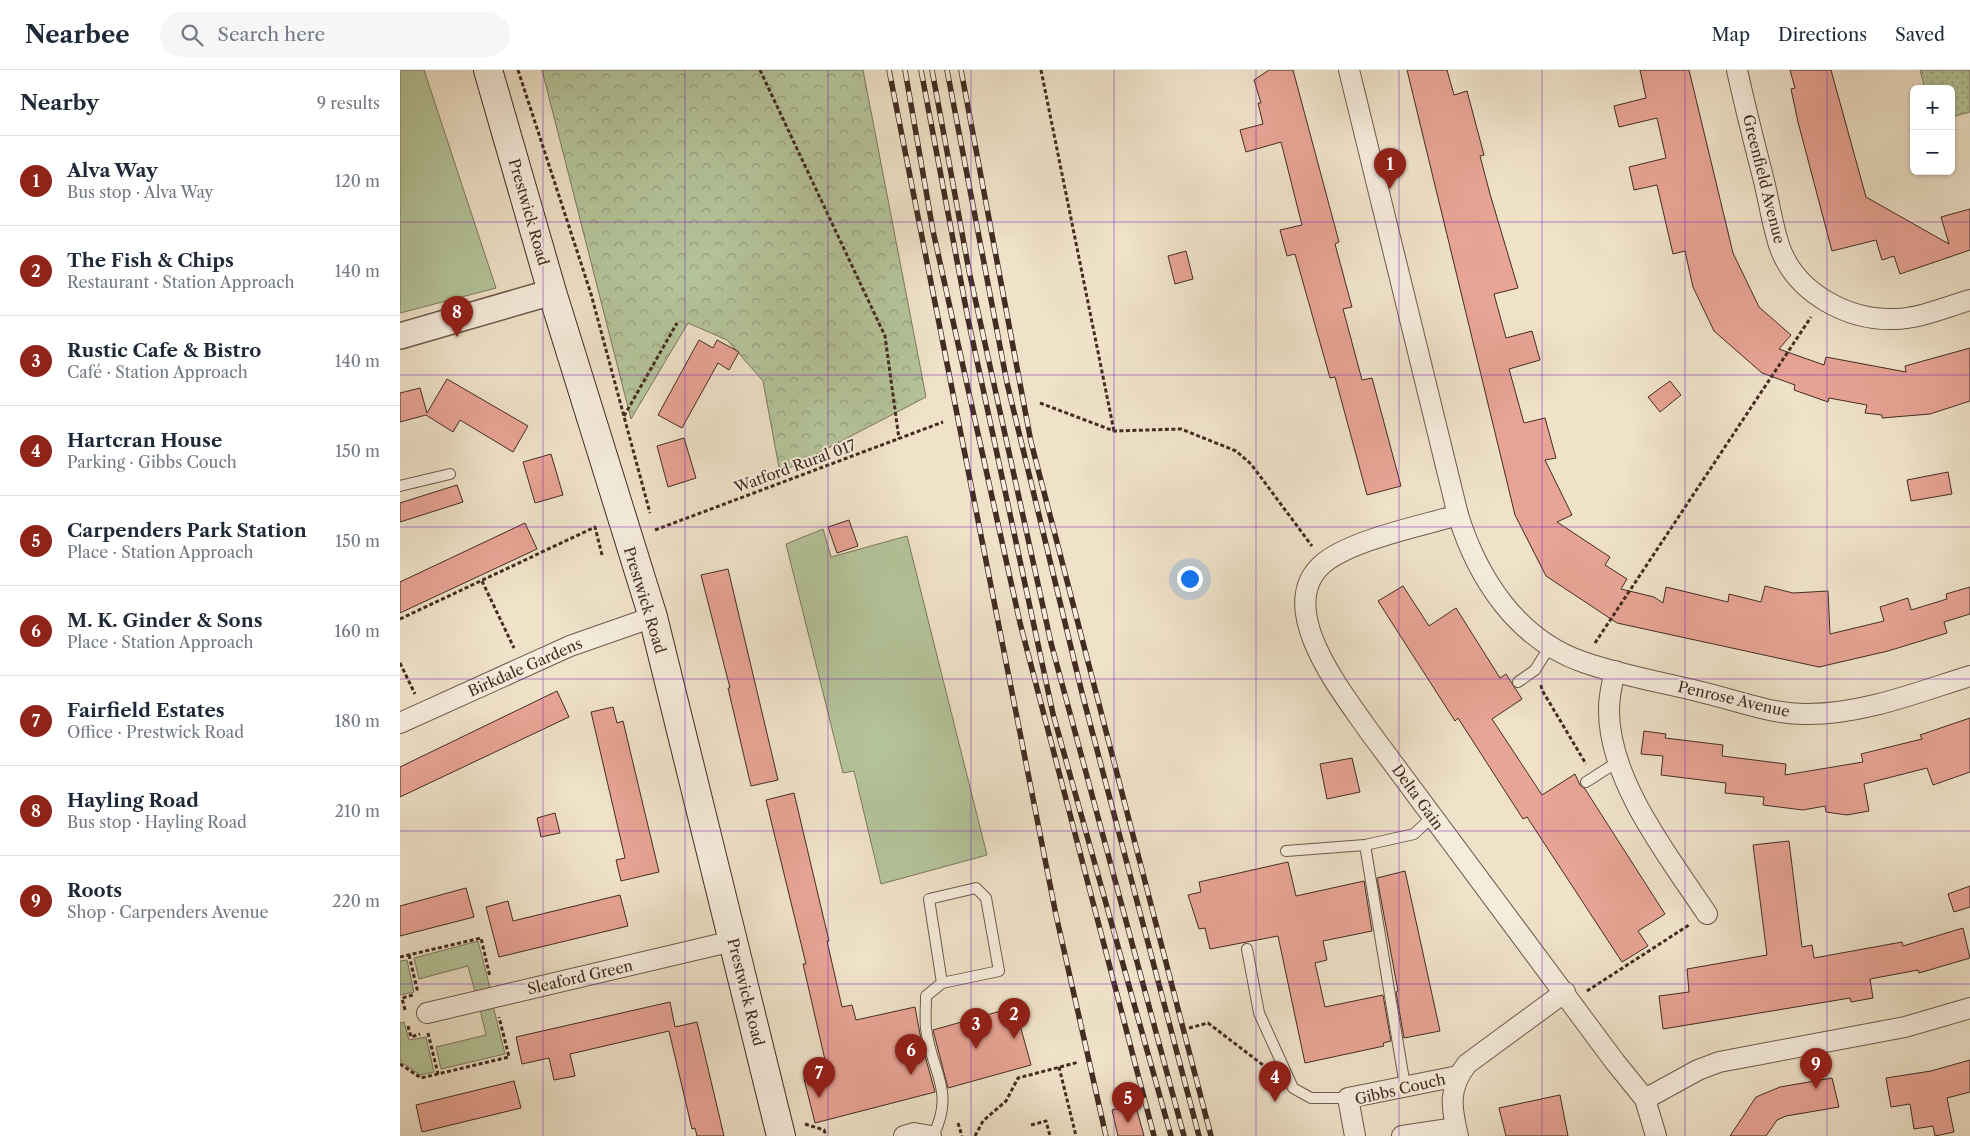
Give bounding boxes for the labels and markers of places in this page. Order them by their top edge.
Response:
pin: 1 [1374,148,1406,189]
pin: 8 [441,296,473,337]
pin: 2 [998,998,1030,1039]
pin: 3 [960,1008,992,1049]
pin: 6 [895,1034,927,1075]
pin: 9 [1800,1048,1832,1089]
pin: 7 [803,1057,835,1098]
pin: 4 [1259,1061,1291,1102]
pin: 5 [1112,1082,1144,1123]

